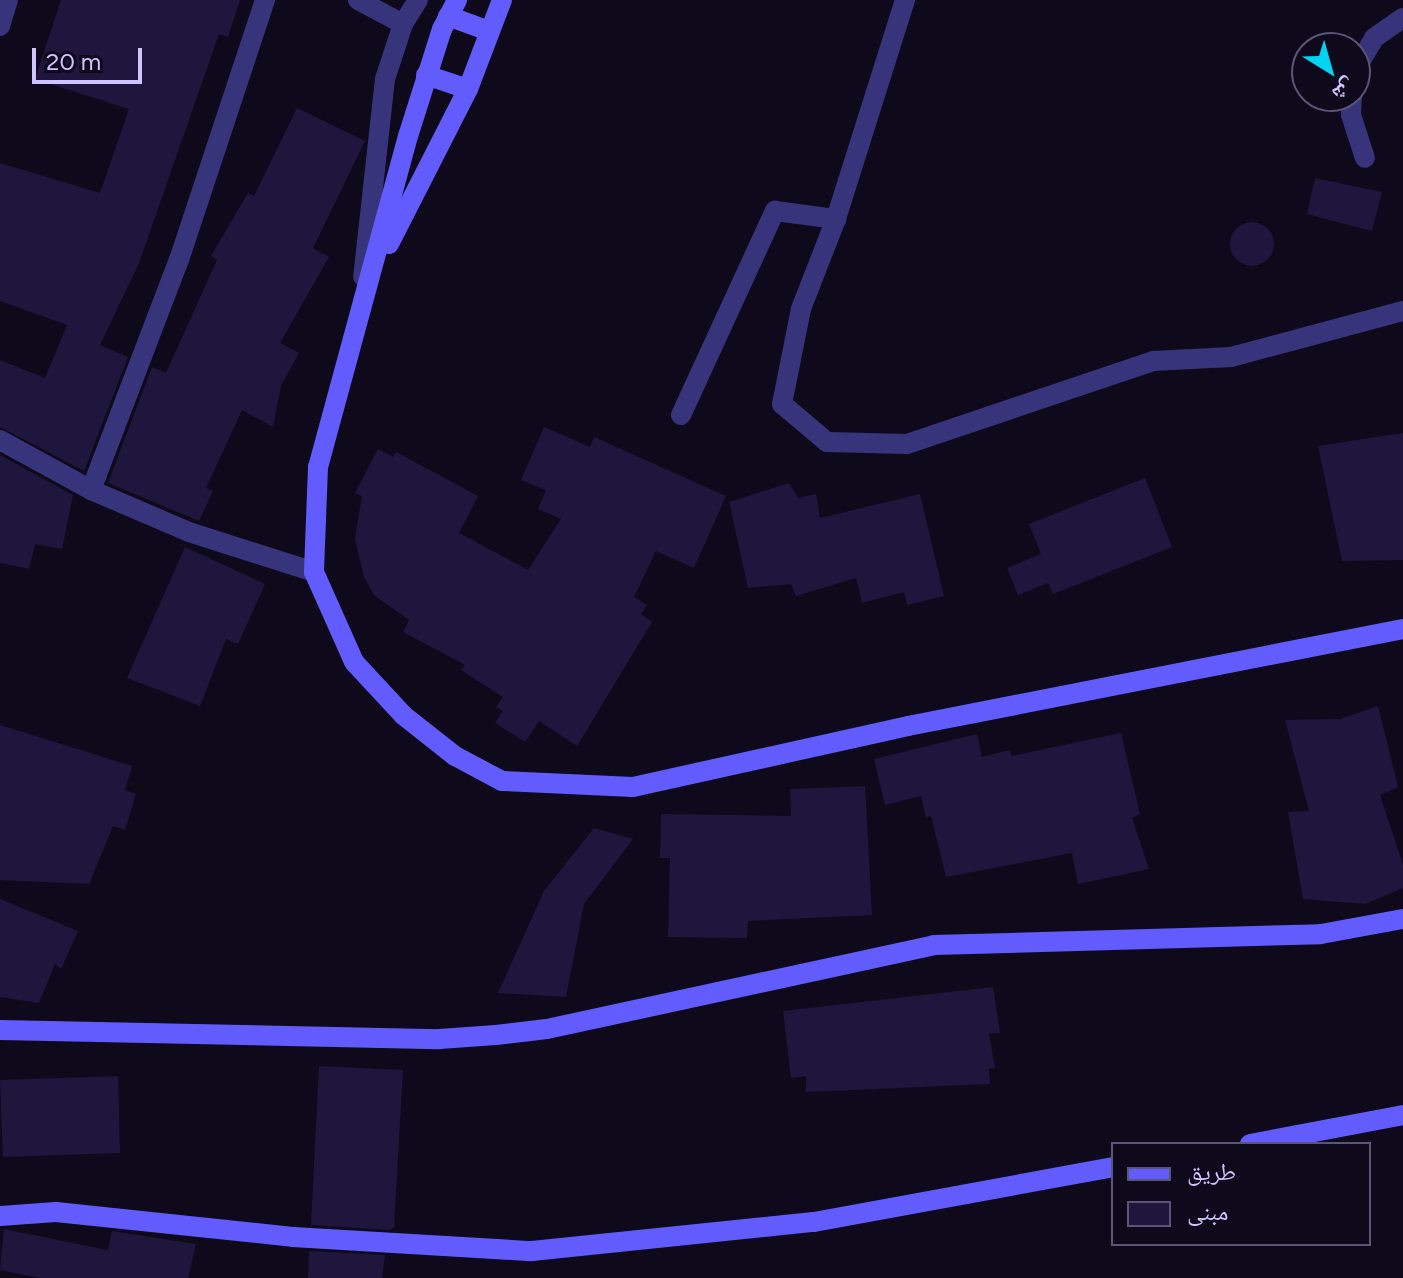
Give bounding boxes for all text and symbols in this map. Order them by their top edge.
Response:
scale bar [36,32,146,82]
north arrow [1291,32,1371,112]
text: 20 m [46,47,101,76]
text: ش [1327,72,1362,108]
legend [1111,1142,1371,1246]
text: طريق [1187,1157,1236,1186]
text: مبنى [1187,1197,1228,1226]

